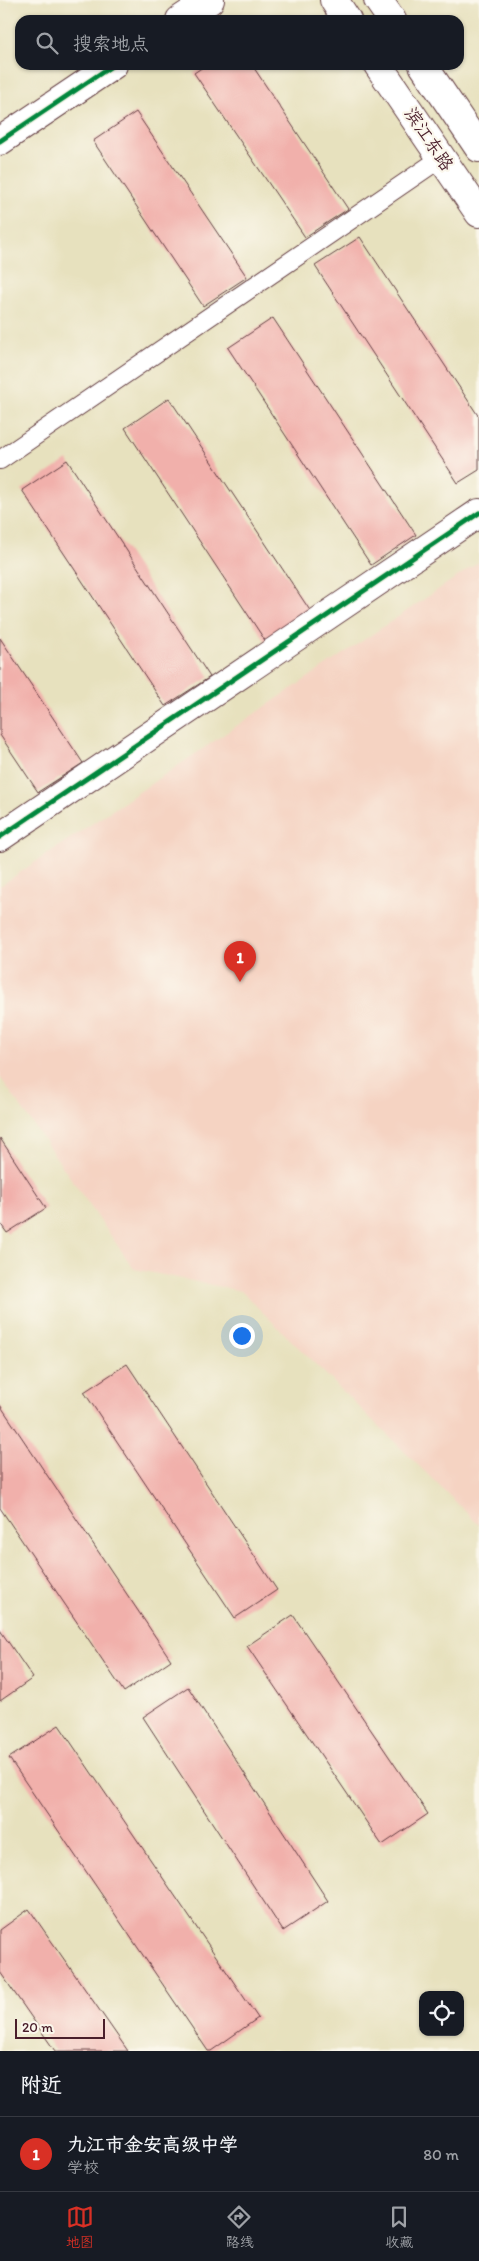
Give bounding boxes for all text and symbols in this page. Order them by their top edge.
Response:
search box [15,15,464,70]
icon: search [33,29,61,57]
text: 搜索地点 [73,32,149,55]
street label: 滨江东路 [400,103,458,175]
pin: 1 [224,941,256,982]
your location [229,1323,255,1349]
map controls [419,1991,464,2036]
button: locate [419,1991,464,2036]
scale bar [15,2016,105,2039]
text: 20 m [22,2019,53,2036]
text: 附近 [20,2072,62,2097]
text: 九江市金安高级中学 [67,2133,238,2156]
text: 1 [32,2145,40,2164]
text: 80 m [423,2145,459,2164]
text: 学校 [67,2158,99,2177]
tab: 地图 [66,2203,94,2251]
tab: 路线 [225,2203,253,2251]
tab: 收藏 [385,2203,413,2251]

